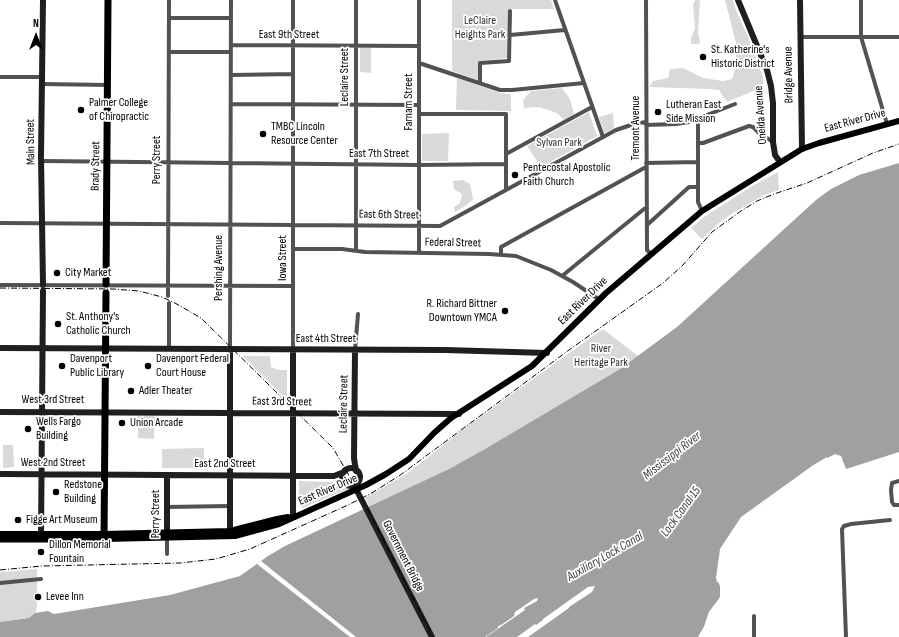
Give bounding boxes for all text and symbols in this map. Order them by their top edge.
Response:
park label: LeClaire Heights Park [455,14,505,42]
north arrow [16,16,56,56]
text: N [33,17,39,30]
street label: East 9th Street [259,28,319,42]
place label: St. Katherine's Historic District [711,43,775,71]
street label: Bridge Avenue [781,46,797,104]
street label: Leclaire Street [338,48,352,106]
marker: St. Katherine's Historic District [698,52,708,62]
street label: Farnam Street [402,73,416,131]
street label: Oneida Avenue [752,85,770,145]
place label: Palmer College of Chiropractic [89,96,149,124]
street label: Tremont Avenue [629,96,643,160]
place label: Lutheran East Side Mission [666,98,721,126]
marker: Palmer College of Chiropractic [76,105,86,115]
street label: East River Drive [823,106,887,136]
marker: Lutheran East Side Mission [653,107,663,117]
street label: Main Street [23,119,39,165]
place label: TMBC Lincoln Resource Center [271,120,338,148]
marker: TMBC Lincoln Resource Center [258,129,268,139]
street label: Perry Street [150,136,164,184]
park label: Sylvan Park [536,136,582,150]
street label: Brady Street [88,141,104,191]
street label: East 7th Street [349,147,409,161]
place label: Pentecostal Apostolic Faith Church [523,161,611,189]
marker: Pentecostal Apostolic Faith Church [510,170,520,180]
street label: East 6th Street [359,207,419,223]
street label: Pershing Avenue [212,235,226,301]
street label: Iowa Street [276,235,290,281]
street label: Federal Street [425,235,481,251]
place label: City Market [65,266,111,280]
marker: City Market [52,268,62,278]
street label: East River Drive [555,274,611,328]
place label: R. Richard Bittner Downtown YMCA [427,297,497,325]
marker: R. Richard Bittner Downtown YMCA [500,306,510,316]
place label: St. Anthony's Catholic Church [66,310,131,338]
marker: St. Anthony's Catholic Church [53,319,63,329]
street label: East 4th Street [296,332,356,346]
park label: River Heritage Park [574,342,628,370]
place label: Davenport Public Library [70,352,124,380]
place label: Davenport Federal Court House [156,352,229,380]
marker: Davenport Public Library [57,361,67,371]
marker: Davenport Federal Court House [143,361,153,371]
street label: Leclaire Street [336,375,352,433]
place label: Adler Theater [139,384,193,398]
marker: Adler Theater [126,386,136,396]
street label: West 3rd Street [22,393,84,407]
street label: East 3rd Street [252,394,312,410]
place label: Wells Fargo Building [36,415,81,443]
place label: Union Arcade [130,416,183,430]
marker: Union Arcade [117,418,127,428]
marker: Wells Fargo Building [23,424,33,434]
water label: Mississippi River [640,428,704,484]
street label: West 2nd Street [21,456,85,470]
street label: East 2nd Street [194,457,256,471]
street label: East River Drive [296,471,360,509]
place label: Redstone Building [64,478,102,506]
water label: Lock Canal 15 [658,484,704,540]
marker: Redstone Building [51,487,61,497]
street label: Perry Street [149,490,163,538]
place label: Figge Art Museum [26,513,98,527]
marker: Figge Art Museum [13,515,23,525]
street label: Government Bridge [379,518,427,594]
water label: Auxiliary Lock Canal [564,529,646,585]
place label: Dillon Memorial Fountain [49,538,111,566]
marker: Dillon Memorial Fountain [36,547,46,557]
place label: Levee Inn [46,590,84,604]
marker: Levee Inn [33,592,43,602]

